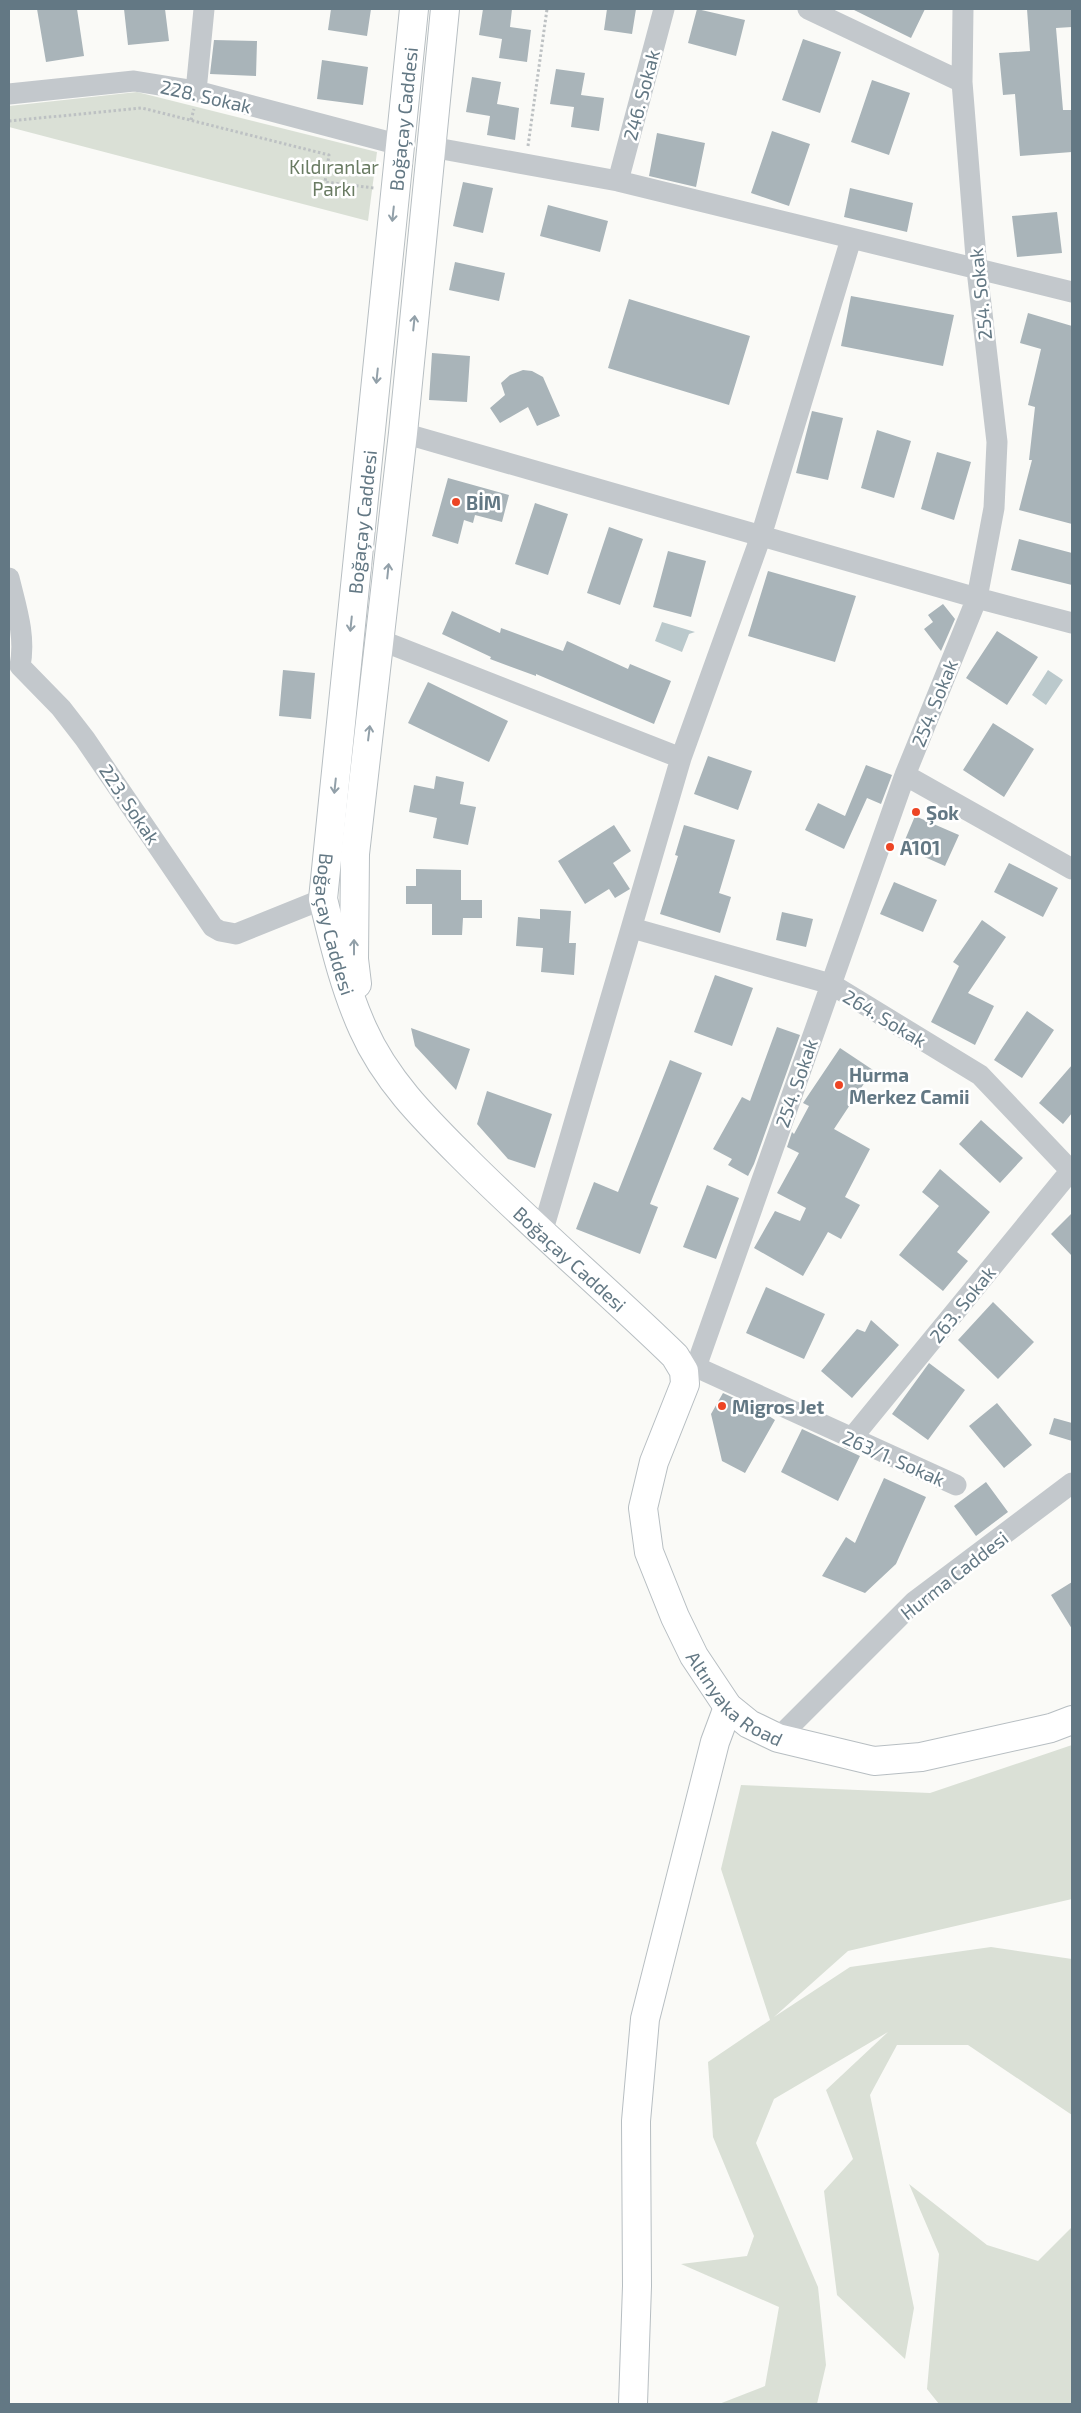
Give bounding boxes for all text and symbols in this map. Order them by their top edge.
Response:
street label: Boğaçay Caddesi [384,46,423,192]
street label: 246. Sokak [618,47,664,143]
street label: 228. Sokak [158,74,254,118]
park label: Kıldıranlar Parkı [289,155,379,200]
one-way arrow [388,206,398,222]
street label: 254. Sokak [964,247,996,341]
one-way arrow [409,315,418,331]
one-way arrow [372,367,381,383]
street label: Boğaçay Caddesi [343,449,382,595]
place label: BİM [466,491,501,514]
marker: BİM [450,496,462,508]
one-way arrow [383,563,392,579]
one-way arrow [346,616,356,632]
street label: 254. Sokak [906,656,962,750]
one-way arrow [364,725,374,741]
street label: 223. Sokak [95,760,165,849]
one-way arrow [330,778,340,794]
place label: Şok [926,801,959,825]
marker: Şok [910,806,922,818]
place label: A101 [900,836,940,859]
marker: A101 [884,841,896,853]
street label: Boğaçay Caddesi [310,852,360,998]
one-way arrow [349,939,359,955]
street label: 264. Sokak [839,984,931,1052]
street label: 254. Sokak [770,1035,822,1130]
place label: Hurma Merkez Camii [849,1063,970,1108]
marker: Hurma Merkez Camii [833,1079,845,1091]
street label: Boğaçay Caddesi [509,1201,631,1316]
street label: 263. Sokak [924,1261,1000,1347]
place label: Migros Jet [732,1395,824,1418]
marker: Migros Jet [716,1400,728,1412]
street label: 263/1. Sokak [839,1425,949,1491]
street label: Hurma Caddesi [896,1526,1012,1624]
street label: Altınyaka Road [682,1646,787,1750]

